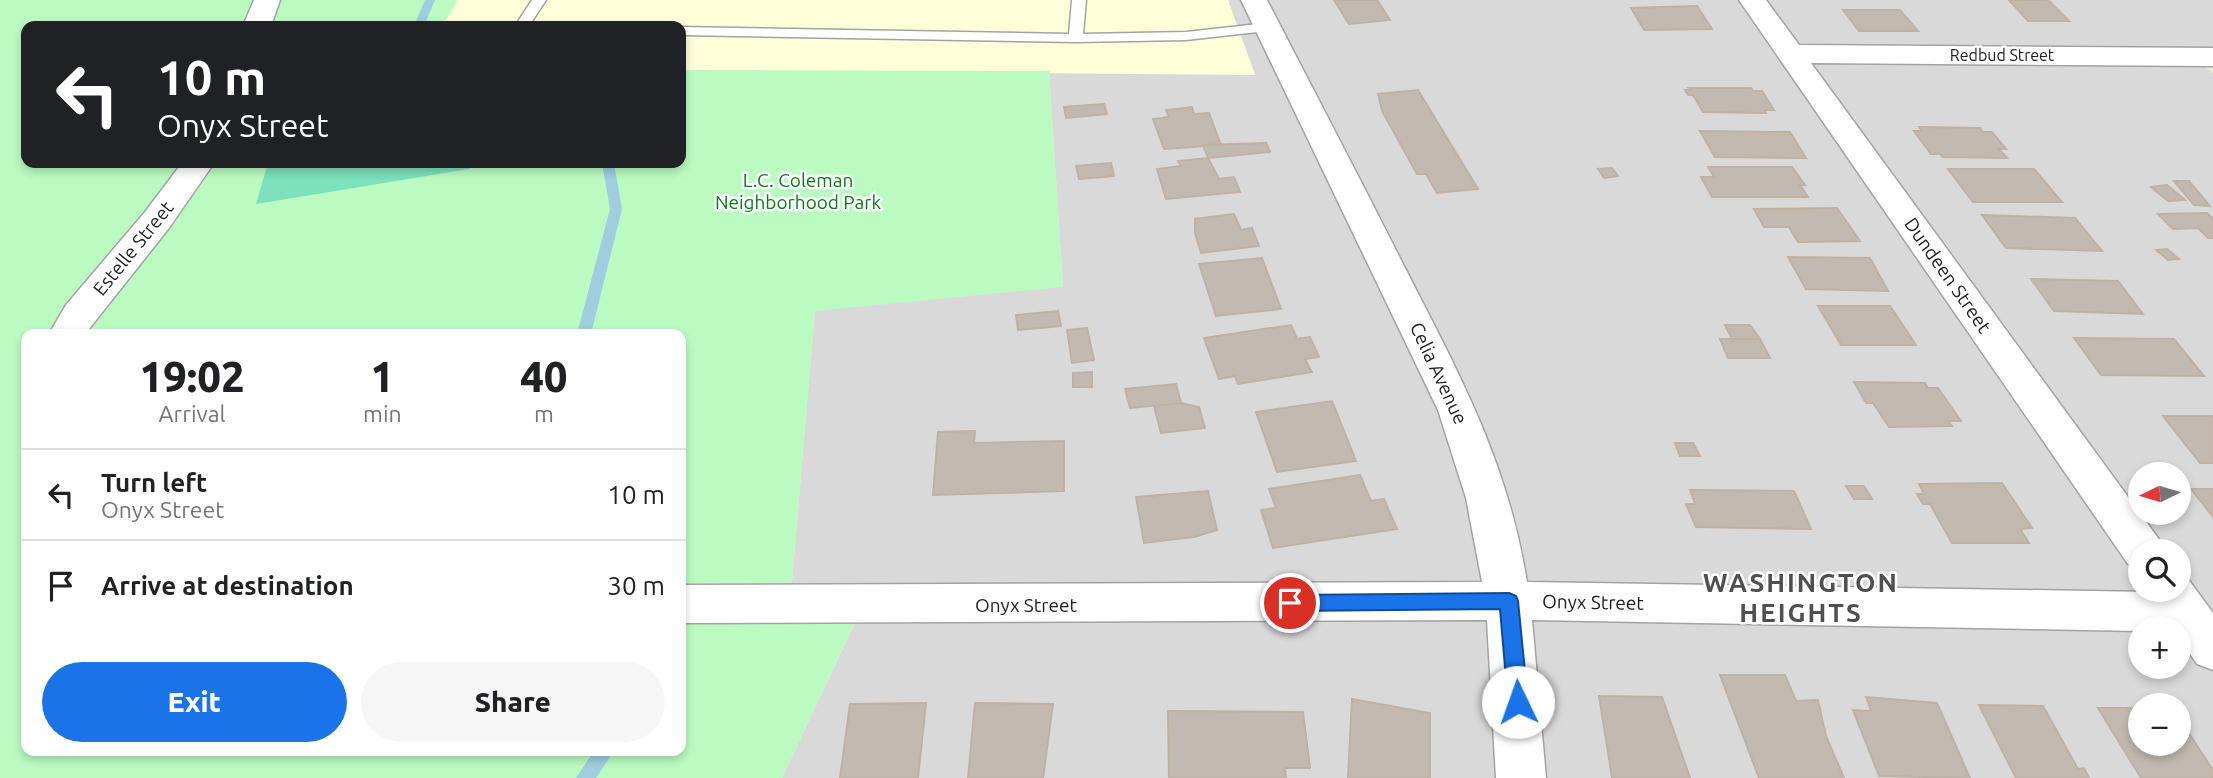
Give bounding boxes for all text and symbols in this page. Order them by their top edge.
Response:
street label: Redbud Street [1950,46,2055,64]
icon: left [42,49,133,140]
text: 10 m [157,49,266,104]
text: Onyx Street [157,107,329,143]
park label: L.C. Coleman Neighborhood Park [715,169,881,213]
street label: Estelle Street [88,196,178,299]
street label: Dundeen Street [1900,213,1996,337]
street label: Celia Avenue [1406,319,1472,427]
text: 19:02 [139,353,245,400]
text: 1 [371,353,394,400]
text: 40 [520,353,568,400]
text: Arrival [159,401,226,426]
text: min [363,401,402,426]
text: m [534,401,554,426]
north arrow [2128,462,2191,525]
map controls [2128,462,2191,756]
text: Turn left [101,468,207,497]
icon: left [42,476,80,514]
text: 10 m [607,480,665,509]
text: Onyx Street [101,497,224,522]
button: search [2128,539,2191,602]
icon: arrive [42,567,80,605]
district label: WASHINGTON HEIGHTS [1703,568,1899,627]
text: Arrive at destination [101,571,354,600]
text: 30 m [607,571,665,600]
pin [1260,573,1320,633]
icon: arrive [1271,584,1309,622]
street label: Onyx Street [1542,590,1645,614]
street label: Onyx Street [975,594,1077,616]
button: + [2128,616,2191,679]
button: Exit [42,662,347,742]
button: Share [361,662,665,742]
position arrow [1481,665,1555,739]
button: − [2128,693,2191,756]

